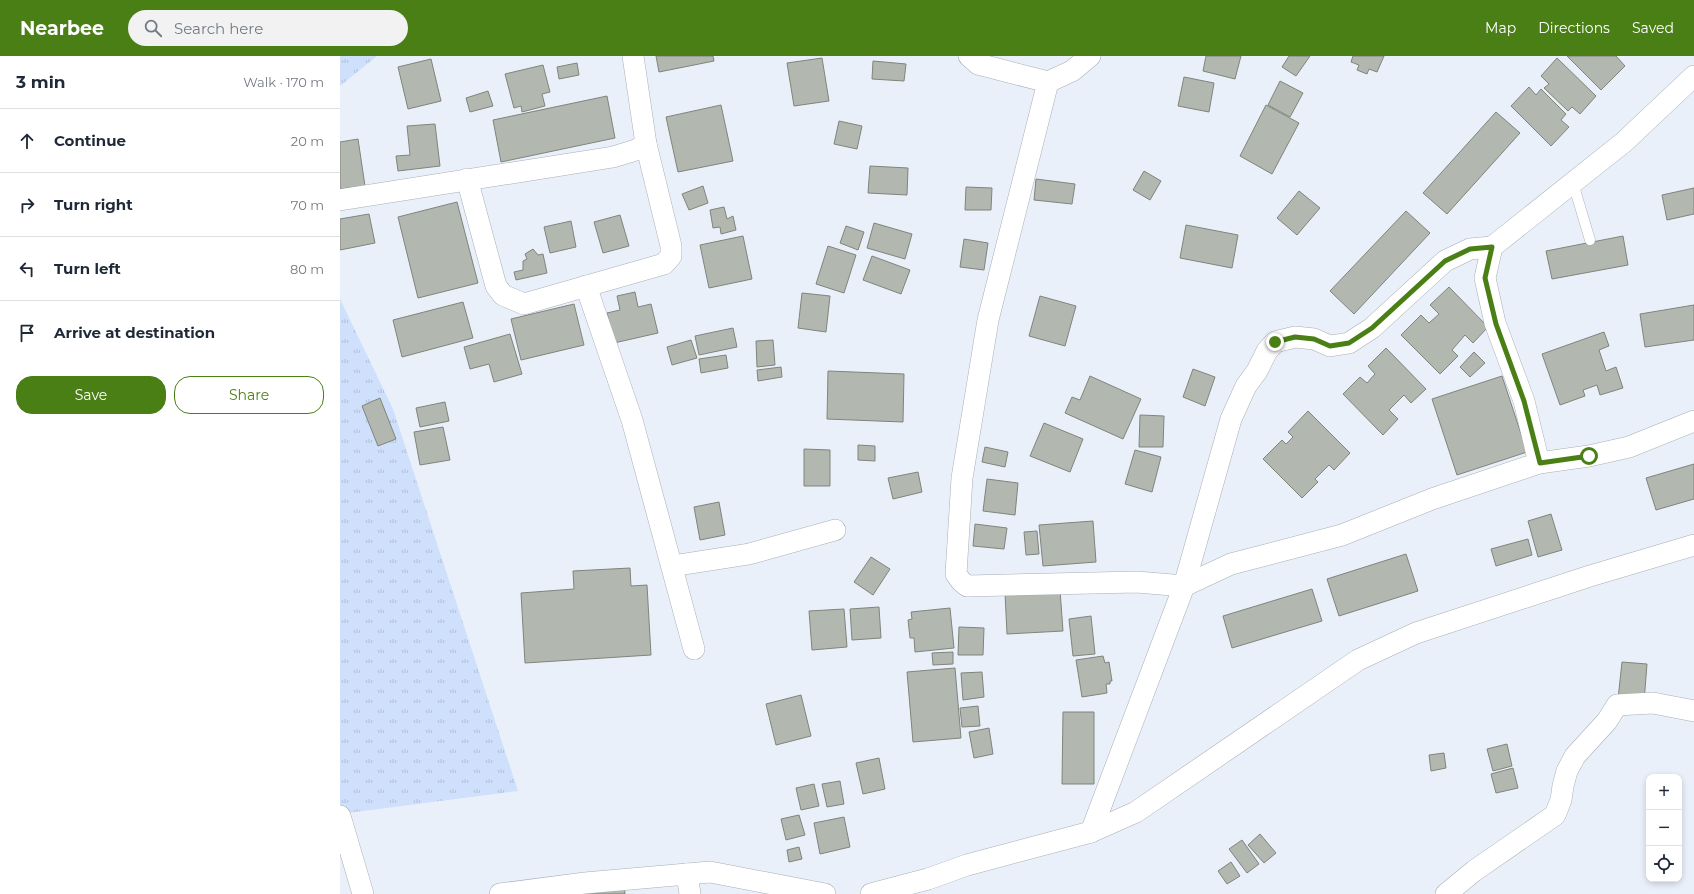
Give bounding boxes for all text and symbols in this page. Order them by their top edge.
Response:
search box [128,10,408,46]
text: Nearbee [20,17,104,40]
icon: search [142,17,164,39]
text: Search here [174,19,263,38]
text: Map [1485,19,1516,37]
text: Directions [1538,19,1610,37]
text: Saved [1632,19,1674,37]
text: 3 min [16,72,66,92]
text: Walk · 170 m [243,74,324,90]
icon: ahead [16,130,38,152]
text: Continue [54,131,126,150]
text: 20 m [291,133,324,149]
icon: right [16,194,38,216]
text: Turn right [54,195,133,214]
text: 70 m [291,197,324,213]
icon: left [16,258,38,280]
text: Turn left [54,259,121,278]
text: 80 m [290,261,324,277]
icon: arrive [16,322,38,344]
text: Arrive at destination [54,323,215,342]
route end [1266,333,1284,351]
button: Save [16,376,166,414]
button: Share [174,376,324,414]
route start [1580,447,1598,465]
map controls [1646,774,1682,882]
button: + [1646,774,1682,810]
button: − [1646,810,1682,846]
button: locate [1646,846,1682,882]

